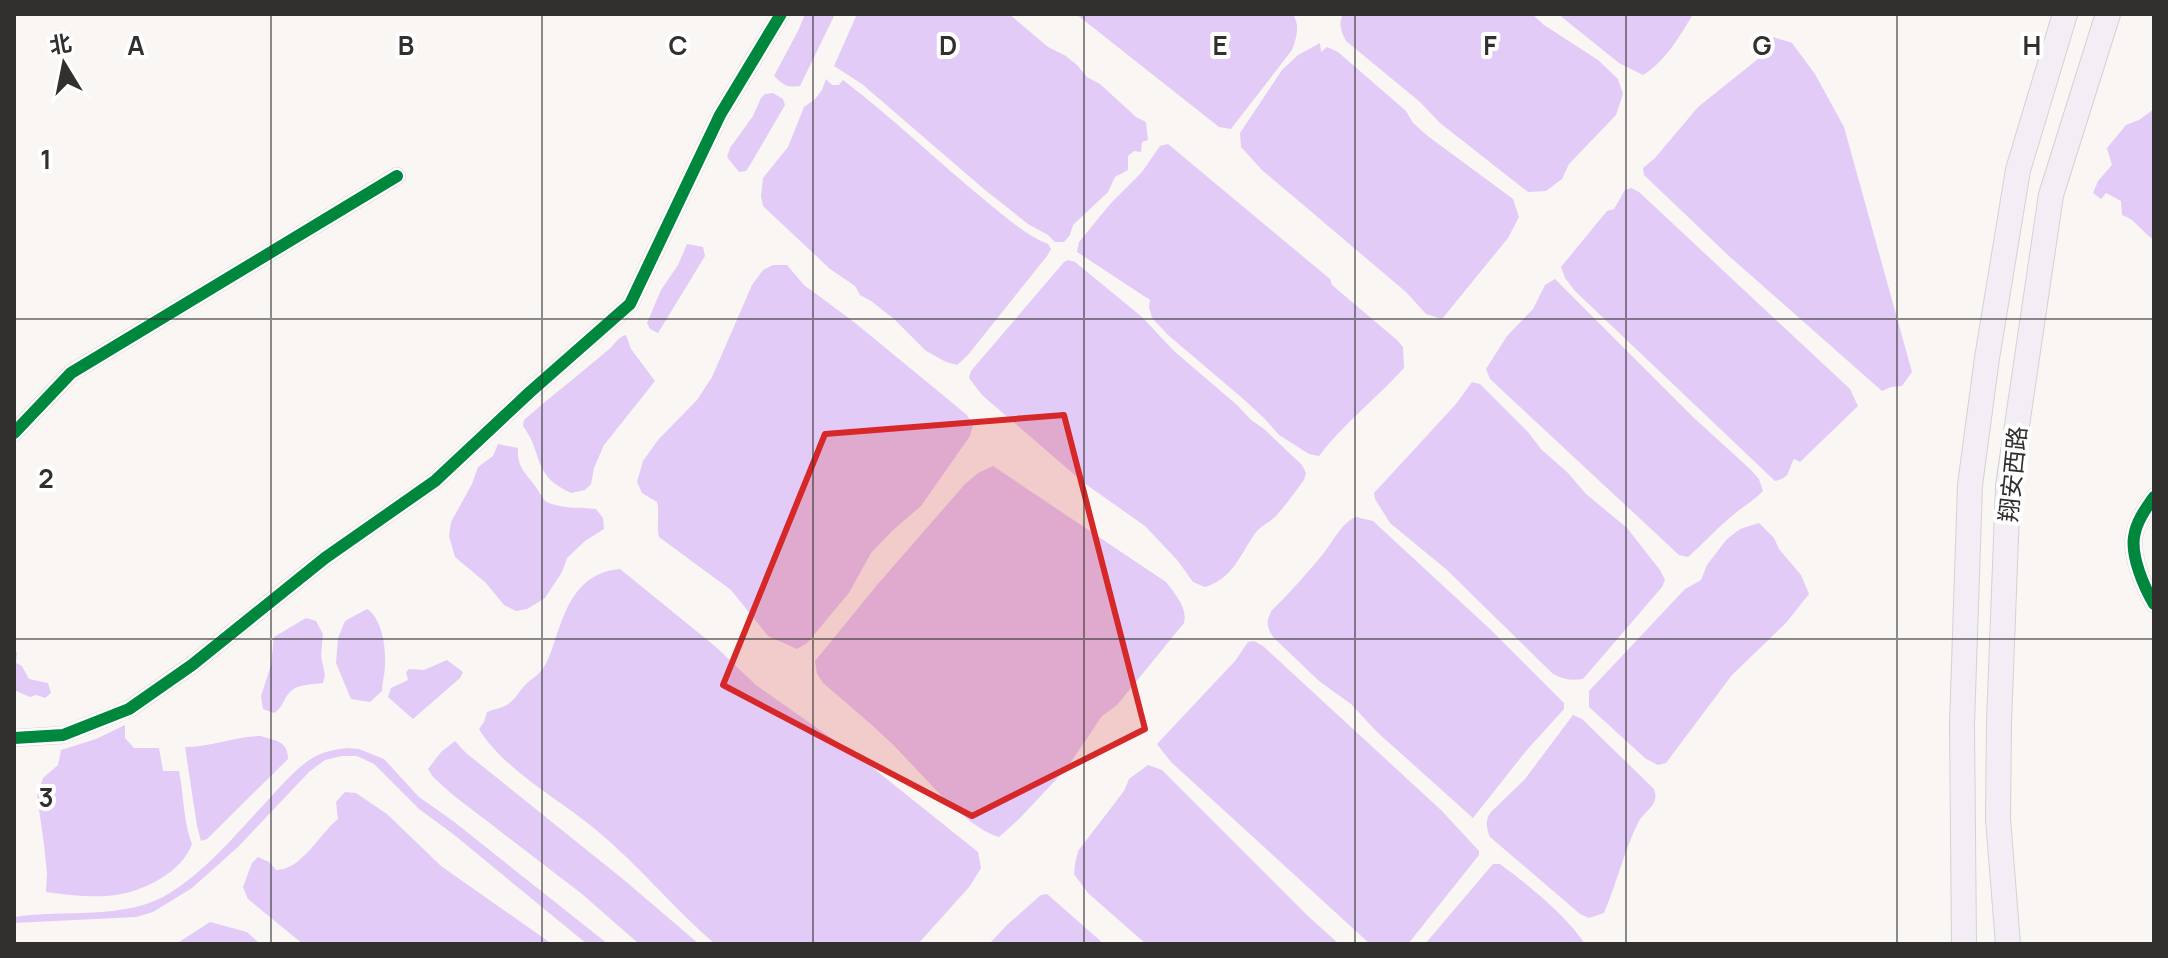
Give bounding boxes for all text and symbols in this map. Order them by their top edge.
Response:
north arrow [24,24,104,104]
text: A [127,27,145,63]
text: B [398,27,414,63]
text: C [668,27,688,63]
text: D [939,27,957,63]
text: E [1212,27,1228,63]
text: F [1483,27,1497,63]
text: G [1752,27,1772,63]
text: H [2023,27,2041,63]
text: 北 [47,28,74,61]
text: 1 [40,141,52,177]
street label: 翔安西路 [1991,425,2033,523]
text: 2 [38,460,54,496]
text: 3 [38,779,54,815]

